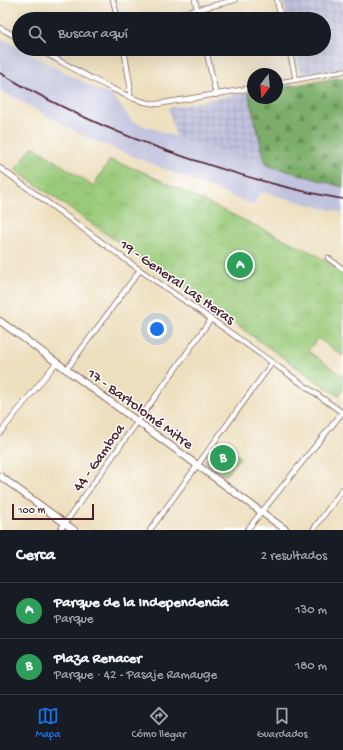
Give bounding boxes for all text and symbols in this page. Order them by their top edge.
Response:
search box [12,12,331,56]
icon: search [26,23,48,45]
text: Buscar aquí [58,25,128,43]
north arrow [247,68,283,104]
street label: 19 - General Las Heras [115,236,238,329]
pin: A [227,250,253,280]
your location [147,319,167,339]
street label: 17 - Bartolomé Mitre [82,364,197,454]
street label: 44 - Gamboa [70,420,130,495]
pin: B [210,443,236,473]
scale bar [12,502,94,521]
text: 100 m [18,505,45,517]
text: Cerca [16,546,55,566]
text: 2 resultados [261,549,327,564]
text: Parque de la Independencia [54,594,228,612]
text: A [25,603,33,618]
text: 130 m [295,603,327,618]
text: Parque [54,612,94,627]
text: Plaza Renacer [54,650,142,668]
text: B [26,659,32,674]
text: 180 m [295,659,327,674]
text: Parque · 42 - Pasaje Ramauge [54,668,217,683]
tab: Mapa [35,705,61,741]
tab: Cómo llegar [131,705,186,741]
tab: Guardados [257,705,308,741]

